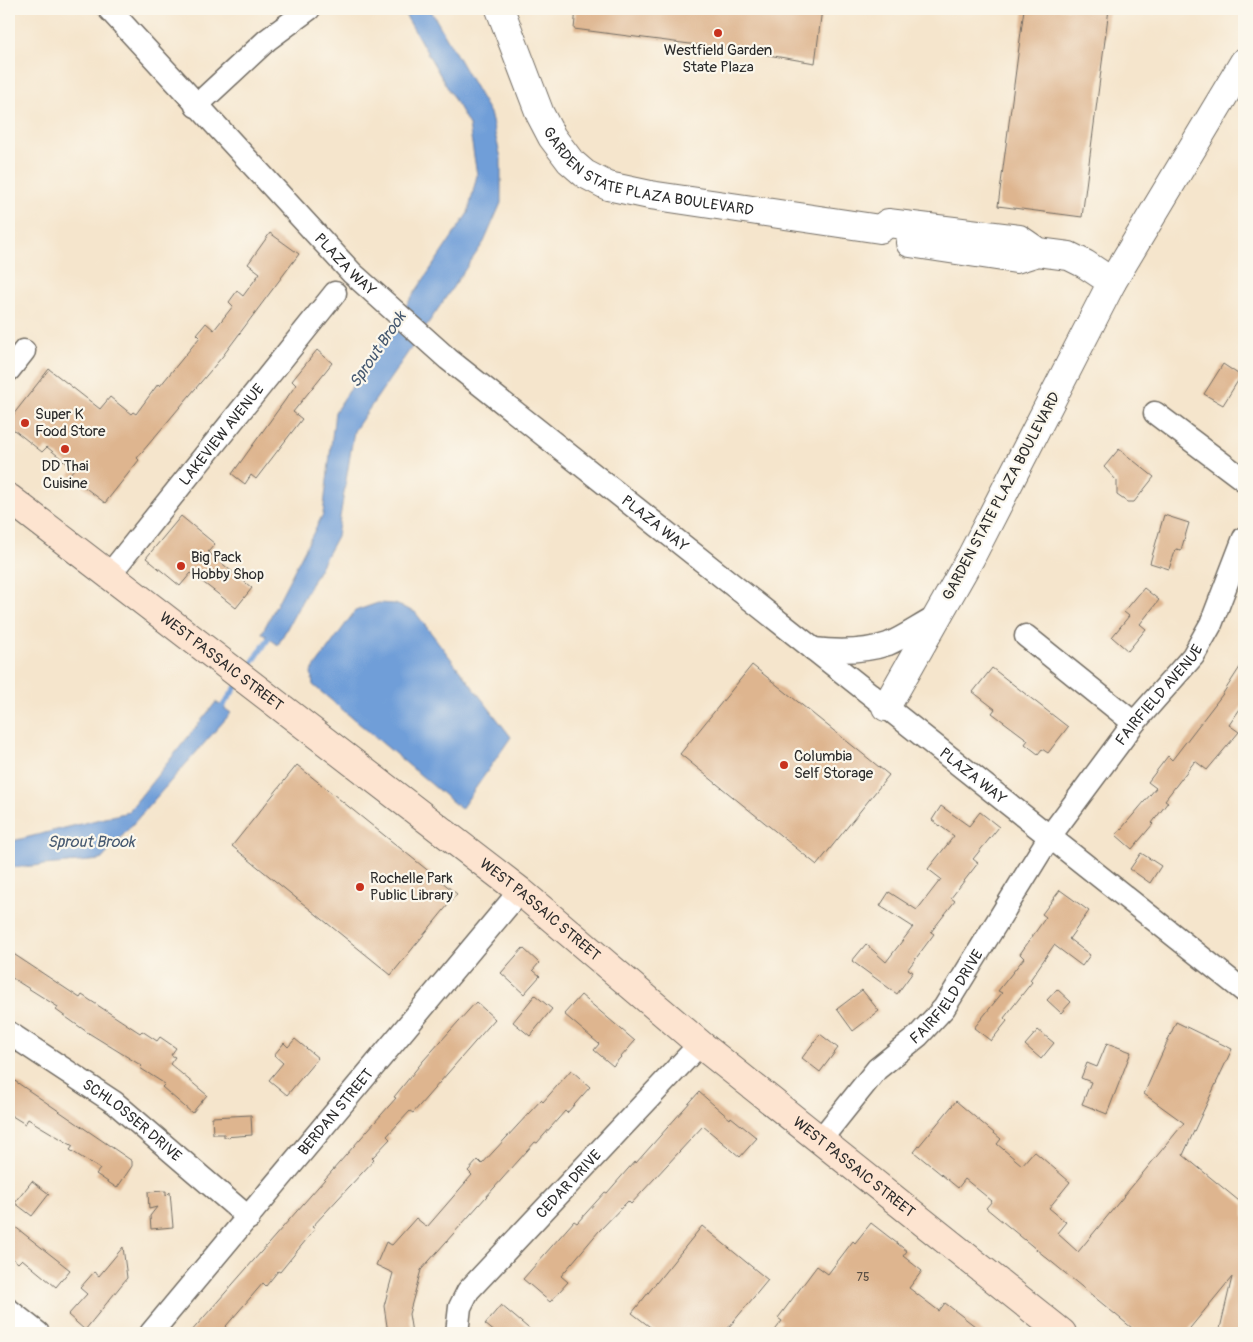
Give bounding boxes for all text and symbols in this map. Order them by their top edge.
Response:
marker: Westfield Garden State Plaza [712,27,724,39]
place label: Westfield Garden State Plaza [664,41,772,77]
street label: GARDEN STATE PLAZA BOULEVARD [538,124,755,220]
street label: PLAZA WAY [310,229,380,300]
water label: Sprout Brook [345,307,411,391]
street label: LAKEVIEW AVENUE [175,380,269,490]
street label: GARDEN STATE PLAZA BOULEVARD [938,389,1065,604]
place label: Super K Food Store [35,405,106,441]
marker: Super K Food Store [19,417,31,429]
marker: DD Thai Cuisine [59,443,71,455]
place label: DD Thai Cuisine [41,457,89,493]
street label: PLAZA WAY [617,491,692,556]
place label: Big Pack Hobby Shop [191,548,264,584]
marker: Big Pack Hobby Shop [175,560,187,572]
street label: WEST PASSAIC STREET [155,608,287,715]
street label: FAIRFIELD AVENUE [1111,641,1208,750]
street label: PLAZA WAY [935,744,1010,809]
place label: Columbia Self Storage [794,747,874,783]
marker: Columbia Self Storage [778,759,790,771]
water label: Sprout Brook [47,832,136,852]
street label: WEST PASSAIC STREET [476,854,604,965]
place label: Rochelle Park Public Library [370,869,454,905]
marker: Rochelle Park Public Library [354,881,366,893]
street label: FAIRFIELD DRIVE [906,946,988,1049]
street label: BERDAN STREET [294,1065,378,1160]
street label: SCHLOSSER DRIVE [79,1075,185,1166]
street label: WEST PASSAIC STREET [789,1113,919,1222]
street label: CEDAR DRIVE [532,1146,606,1223]
house number: 75 [857,1270,869,1285]

